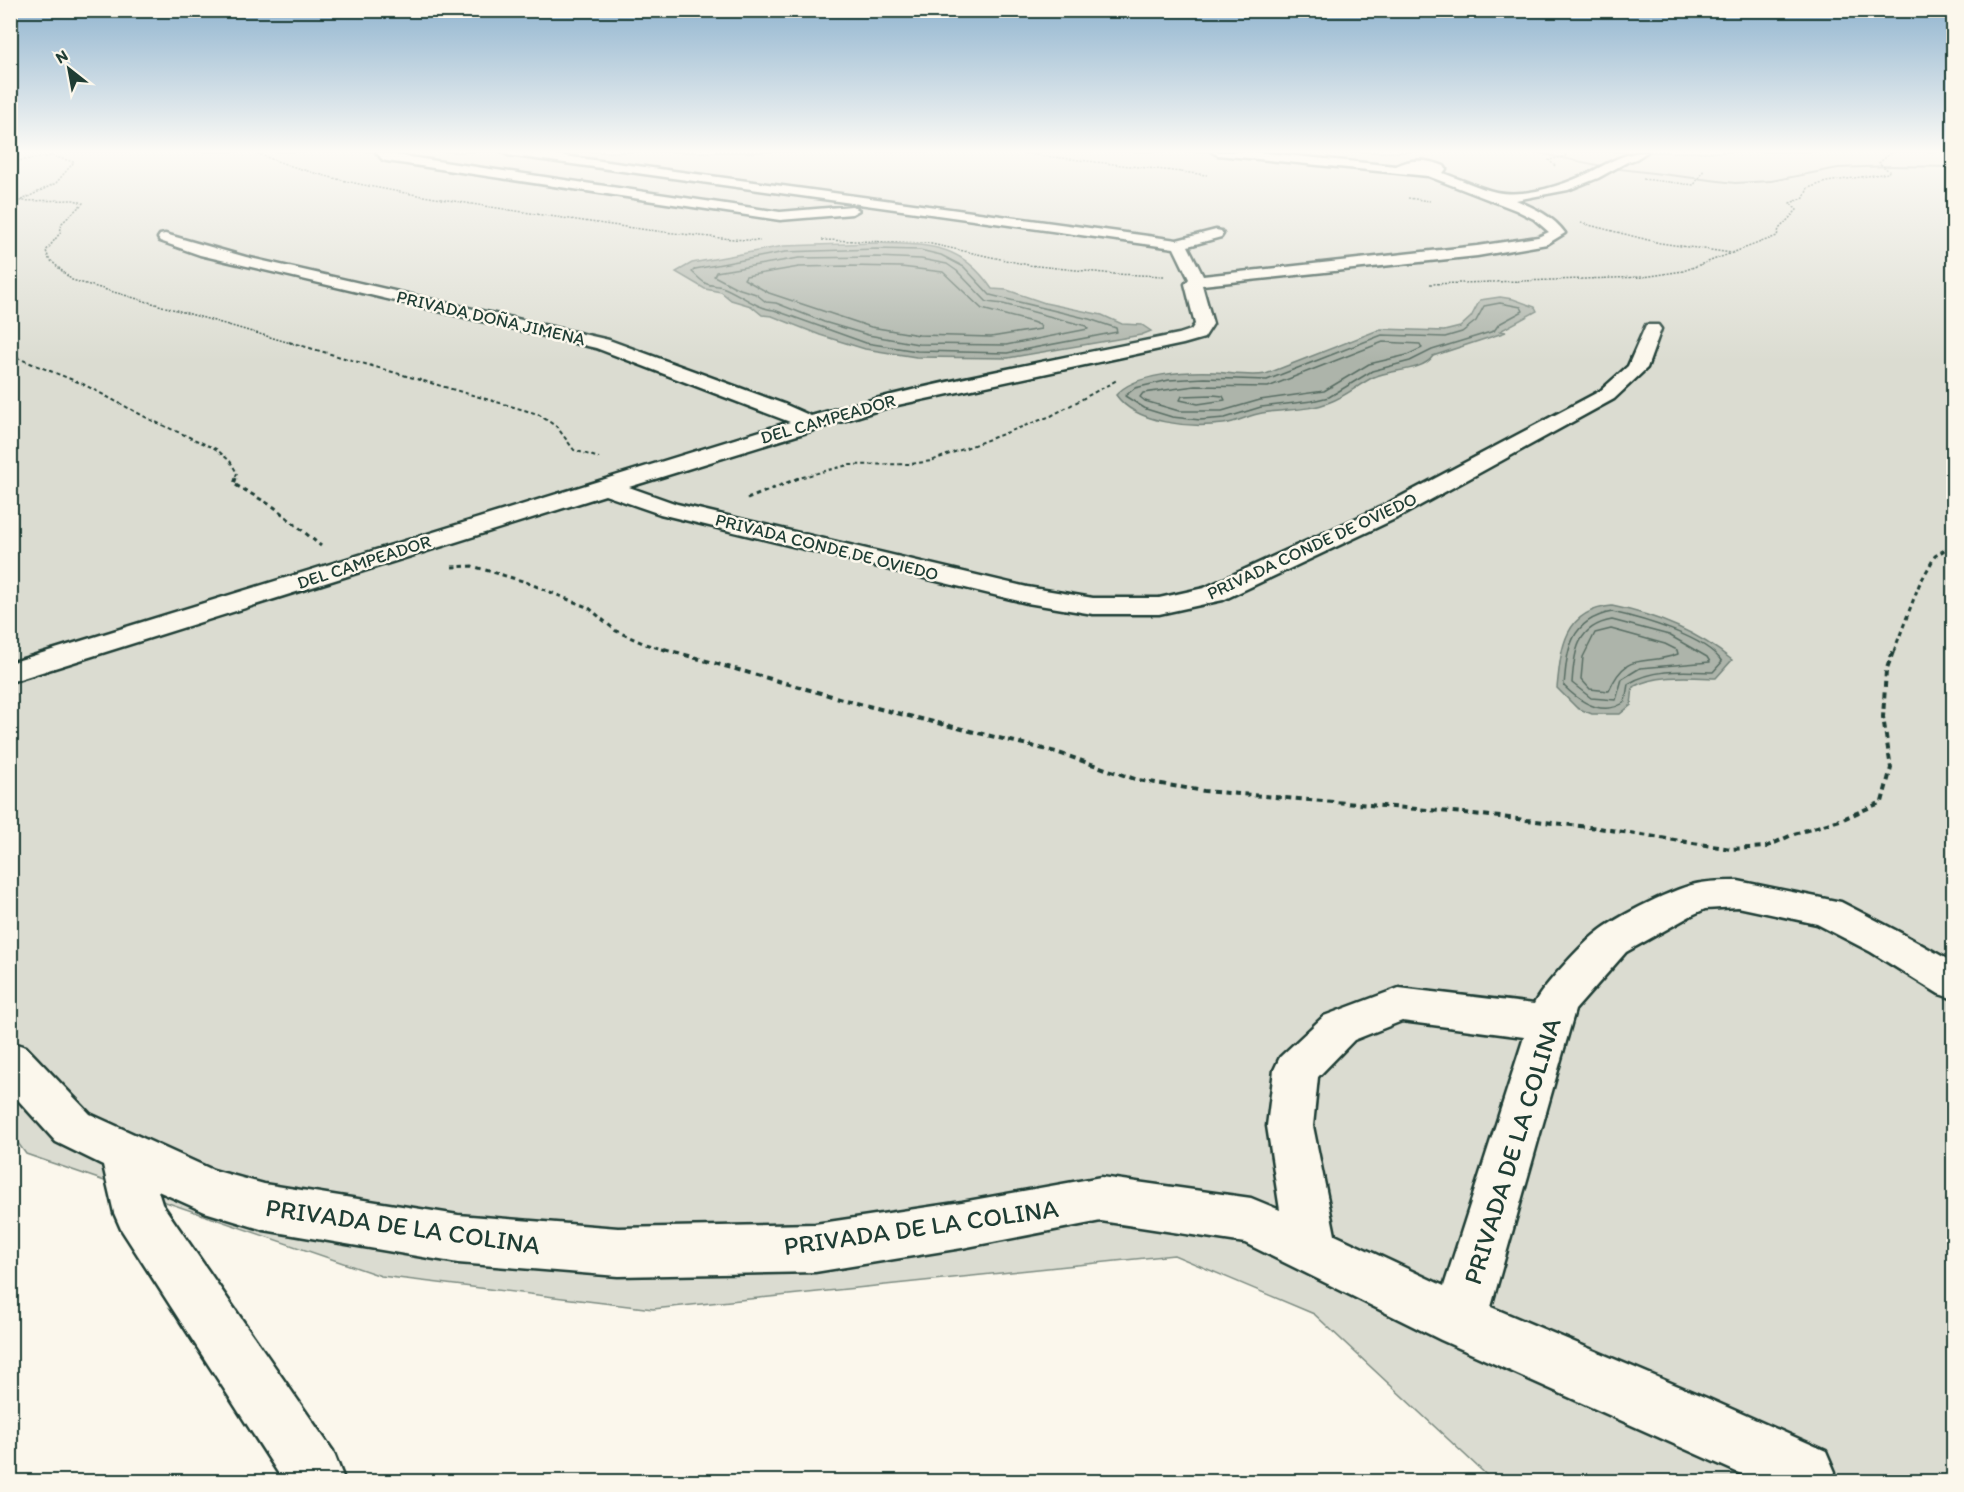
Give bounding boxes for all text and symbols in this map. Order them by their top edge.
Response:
north arrow [39,39,99,99]
text: N [52,46,71,67]
street label: PRIVADA DOÑA JIMENA [394,286,588,351]
street label: DEL CAMPEADOR [758,389,898,449]
street label: PRIVADA CONDE DE OVIEDO [1203,488,1421,604]
street label: PRIVADA CONDE DE OVIEDO [713,509,941,585]
street label: DEL CAMPEADOR [294,530,434,594]
street label: PRIVADA DE LA COLINA [1456,1013,1568,1288]
street label: PRIVADA DE LA COLINA [264,1191,543,1261]
street label: PRIVADA DE LA COLINA [782,1192,1061,1262]

